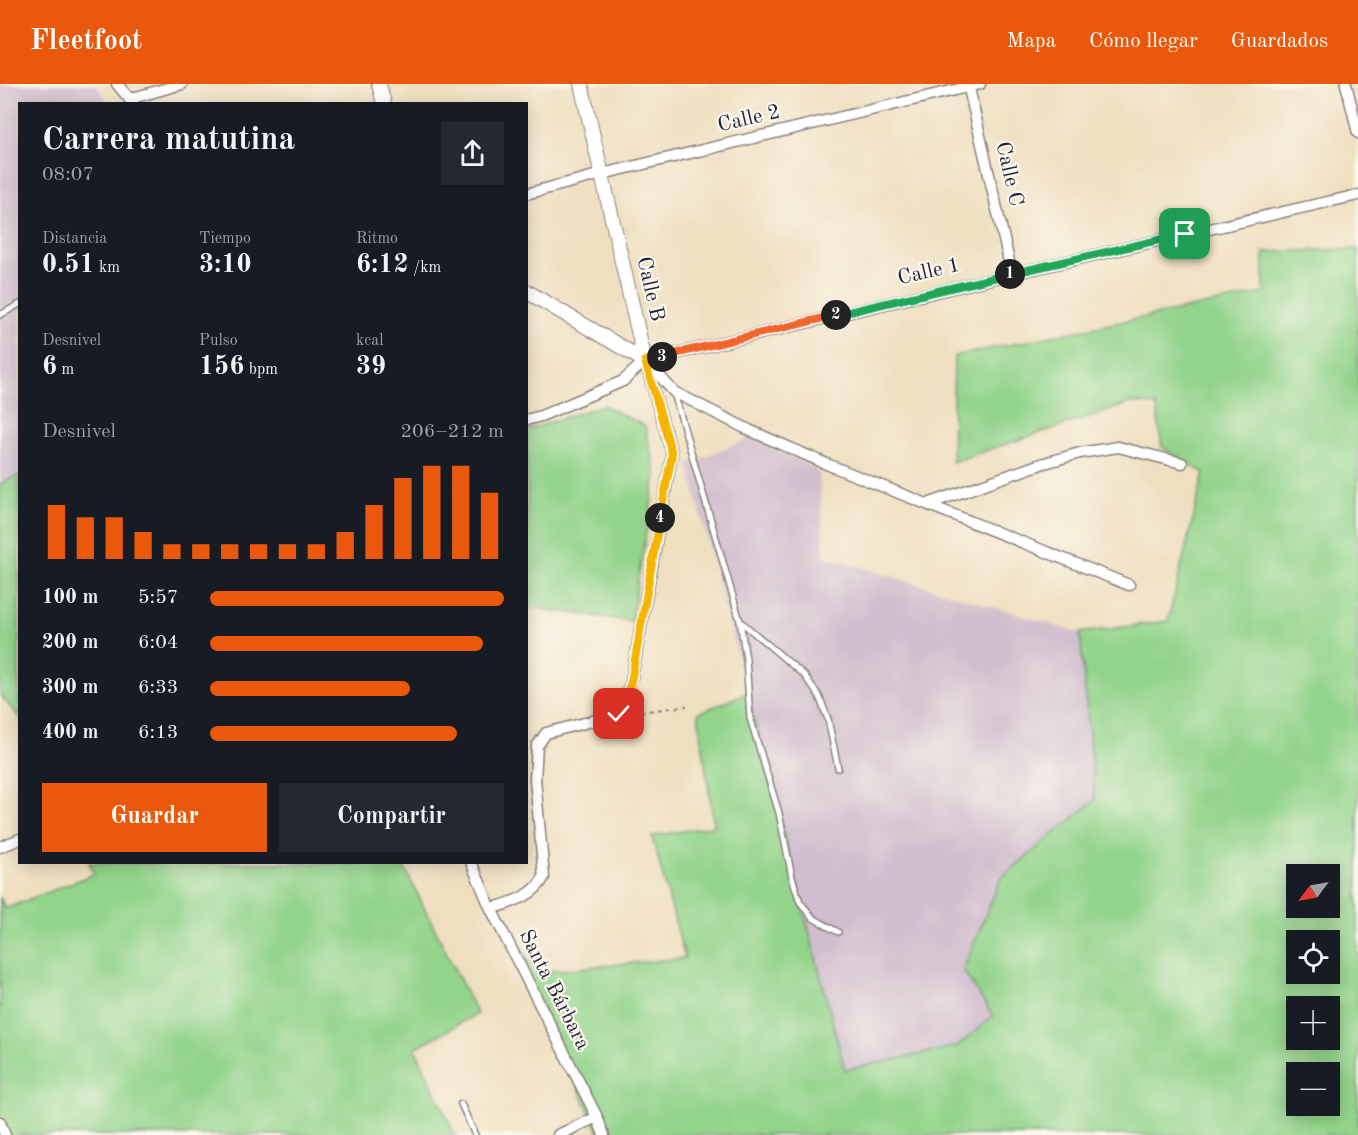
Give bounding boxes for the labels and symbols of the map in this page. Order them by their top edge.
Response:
street label: Calle 2 [716,102,782,136]
street label: Calle C [991,140,1027,208]
pin [1159,208,1210,259]
street label: Calle B [632,255,668,323]
street label: Calle 1 [896,255,962,289]
pin: 1 [995,259,1025,289]
pin: 2 [821,300,851,330]
pin: 3 [647,342,677,372]
pin: 4 [645,503,675,533]
pin [593,688,644,739]
north arrow [1286,864,1340,918]
street label: Santa Bárbara [515,926,593,1054]

